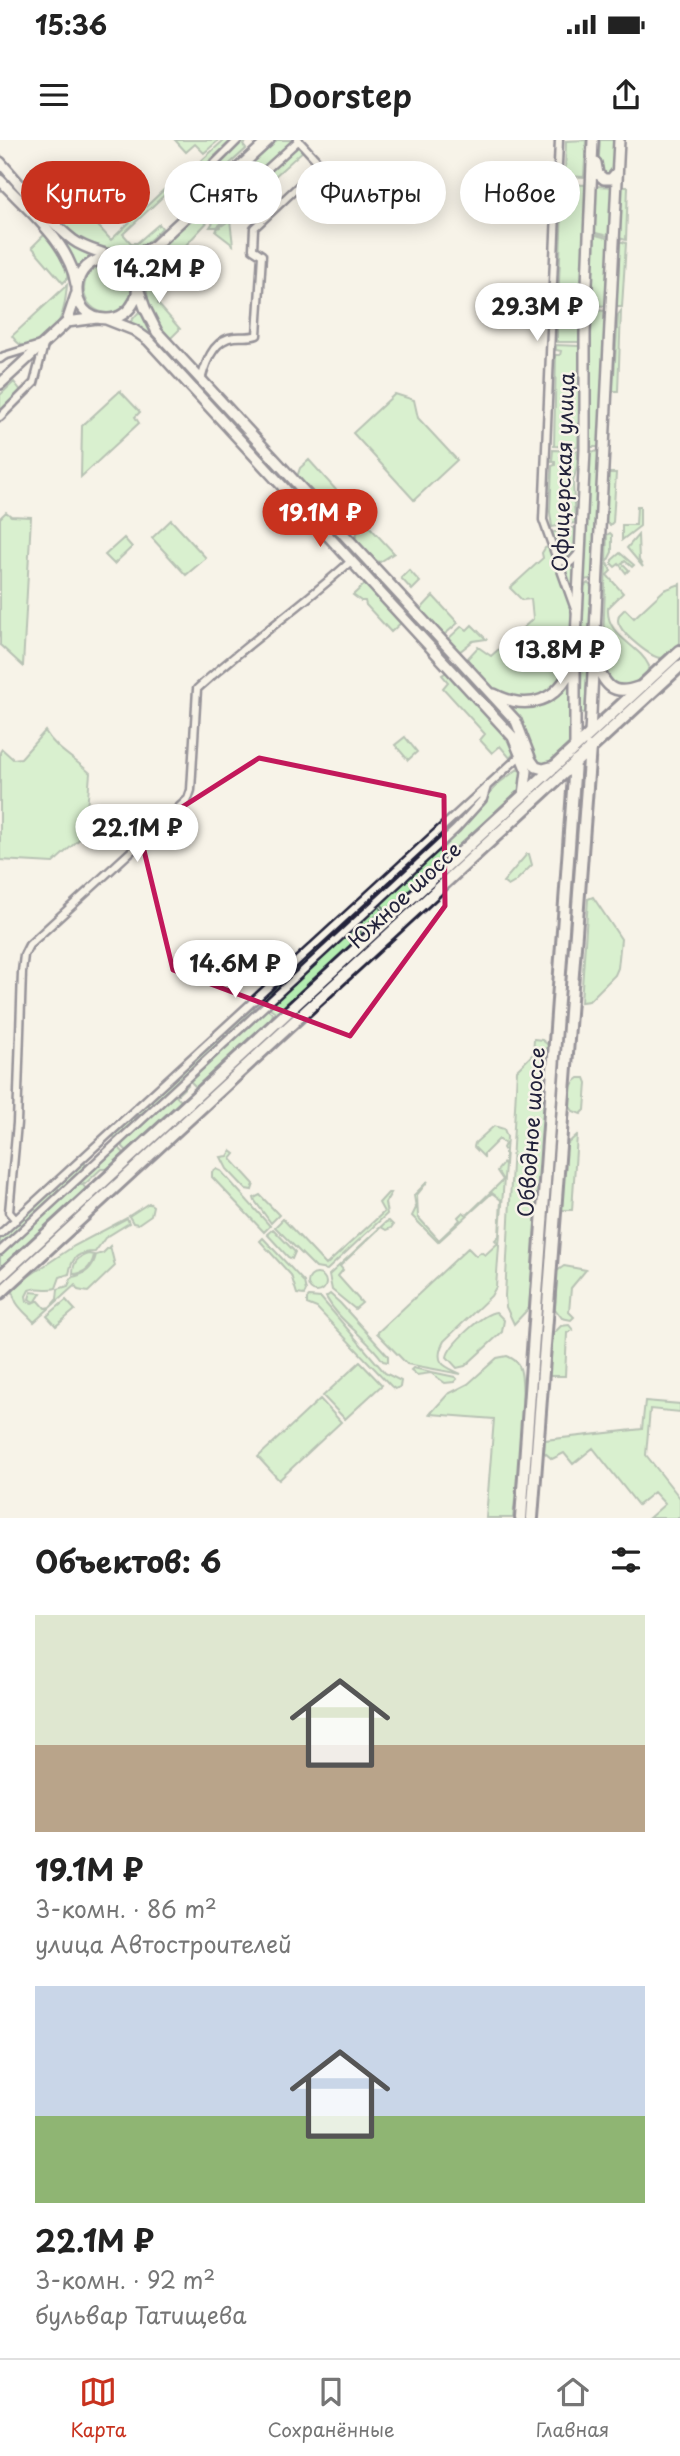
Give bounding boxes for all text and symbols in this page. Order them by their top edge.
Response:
text: 15:36 [35,5,107,44]
text: Doorstep [268,71,412,119]
icon: menu [35,76,73,114]
icon: share [607,76,645,114]
chip: Купить [21,161,150,224]
chip: Снять [164,161,282,224]
chip: Фильтры [296,161,446,224]
chip: Новое [460,161,580,224]
pin: 14.2M ₽ [94,246,224,305]
text: 14.2M ₽ [113,250,205,285]
pin: 29.3M ₽ [472,284,602,343]
text: 29.3M ₽ [491,288,583,323]
street label: Офицерская улица [543,371,582,572]
pin: 19.1M ₽ [255,490,385,549]
text: 19.1M ₽ [279,494,361,529]
pin: 13.8M ₽ [495,626,625,686]
text: 13.8M ₽ [515,631,605,666]
pin: 22.1M ₽ [72,804,202,864]
text: 22.1M ₽ [91,809,183,844]
street label: Южное шоссе [340,833,468,955]
pin: 14.6M ₽ [170,940,300,1000]
text: 14.6M ₽ [189,945,281,980]
street label: Обводное шоссе [508,1046,552,1218]
text: Объектов: 6 [35,1538,221,1583]
icon: filters [607,1541,645,1579]
icon: home [277,1660,403,1786]
text: 19.1M ₽ [35,1846,143,1891]
text: 3-комн. · 86 m² [35,1891,217,1926]
text: улица Автостроителей [35,1926,292,1961]
icon: home [277,2031,403,2157]
text: 22.1M ₽ [35,2217,154,2262]
text: 3-комн. · 92 m² [35,2262,215,2297]
text: бульвар Татищева [35,2297,247,2332]
tab: Карта [71,2373,126,2443]
tab: Сохранённые [268,2373,395,2443]
tab: Главная [536,2373,609,2443]

